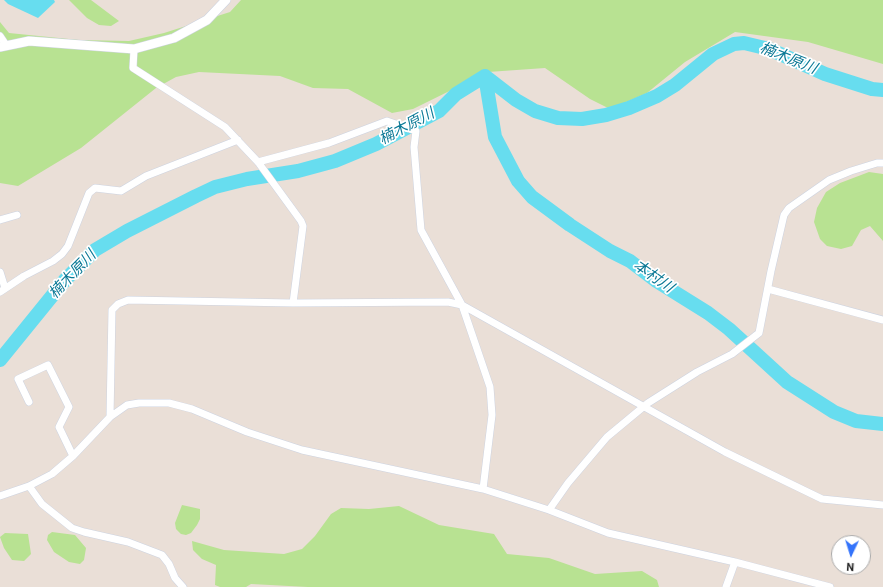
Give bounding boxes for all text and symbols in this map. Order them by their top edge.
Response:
water label: 楠木原川 [757,39,819,79]
water label: 楠木原川 [376,105,438,149]
water label: 楠木原川 [46,247,100,303]
water label: 本村川 [629,257,677,297]
north arrow [831,535,871,575]
text: N [846,560,855,573]

